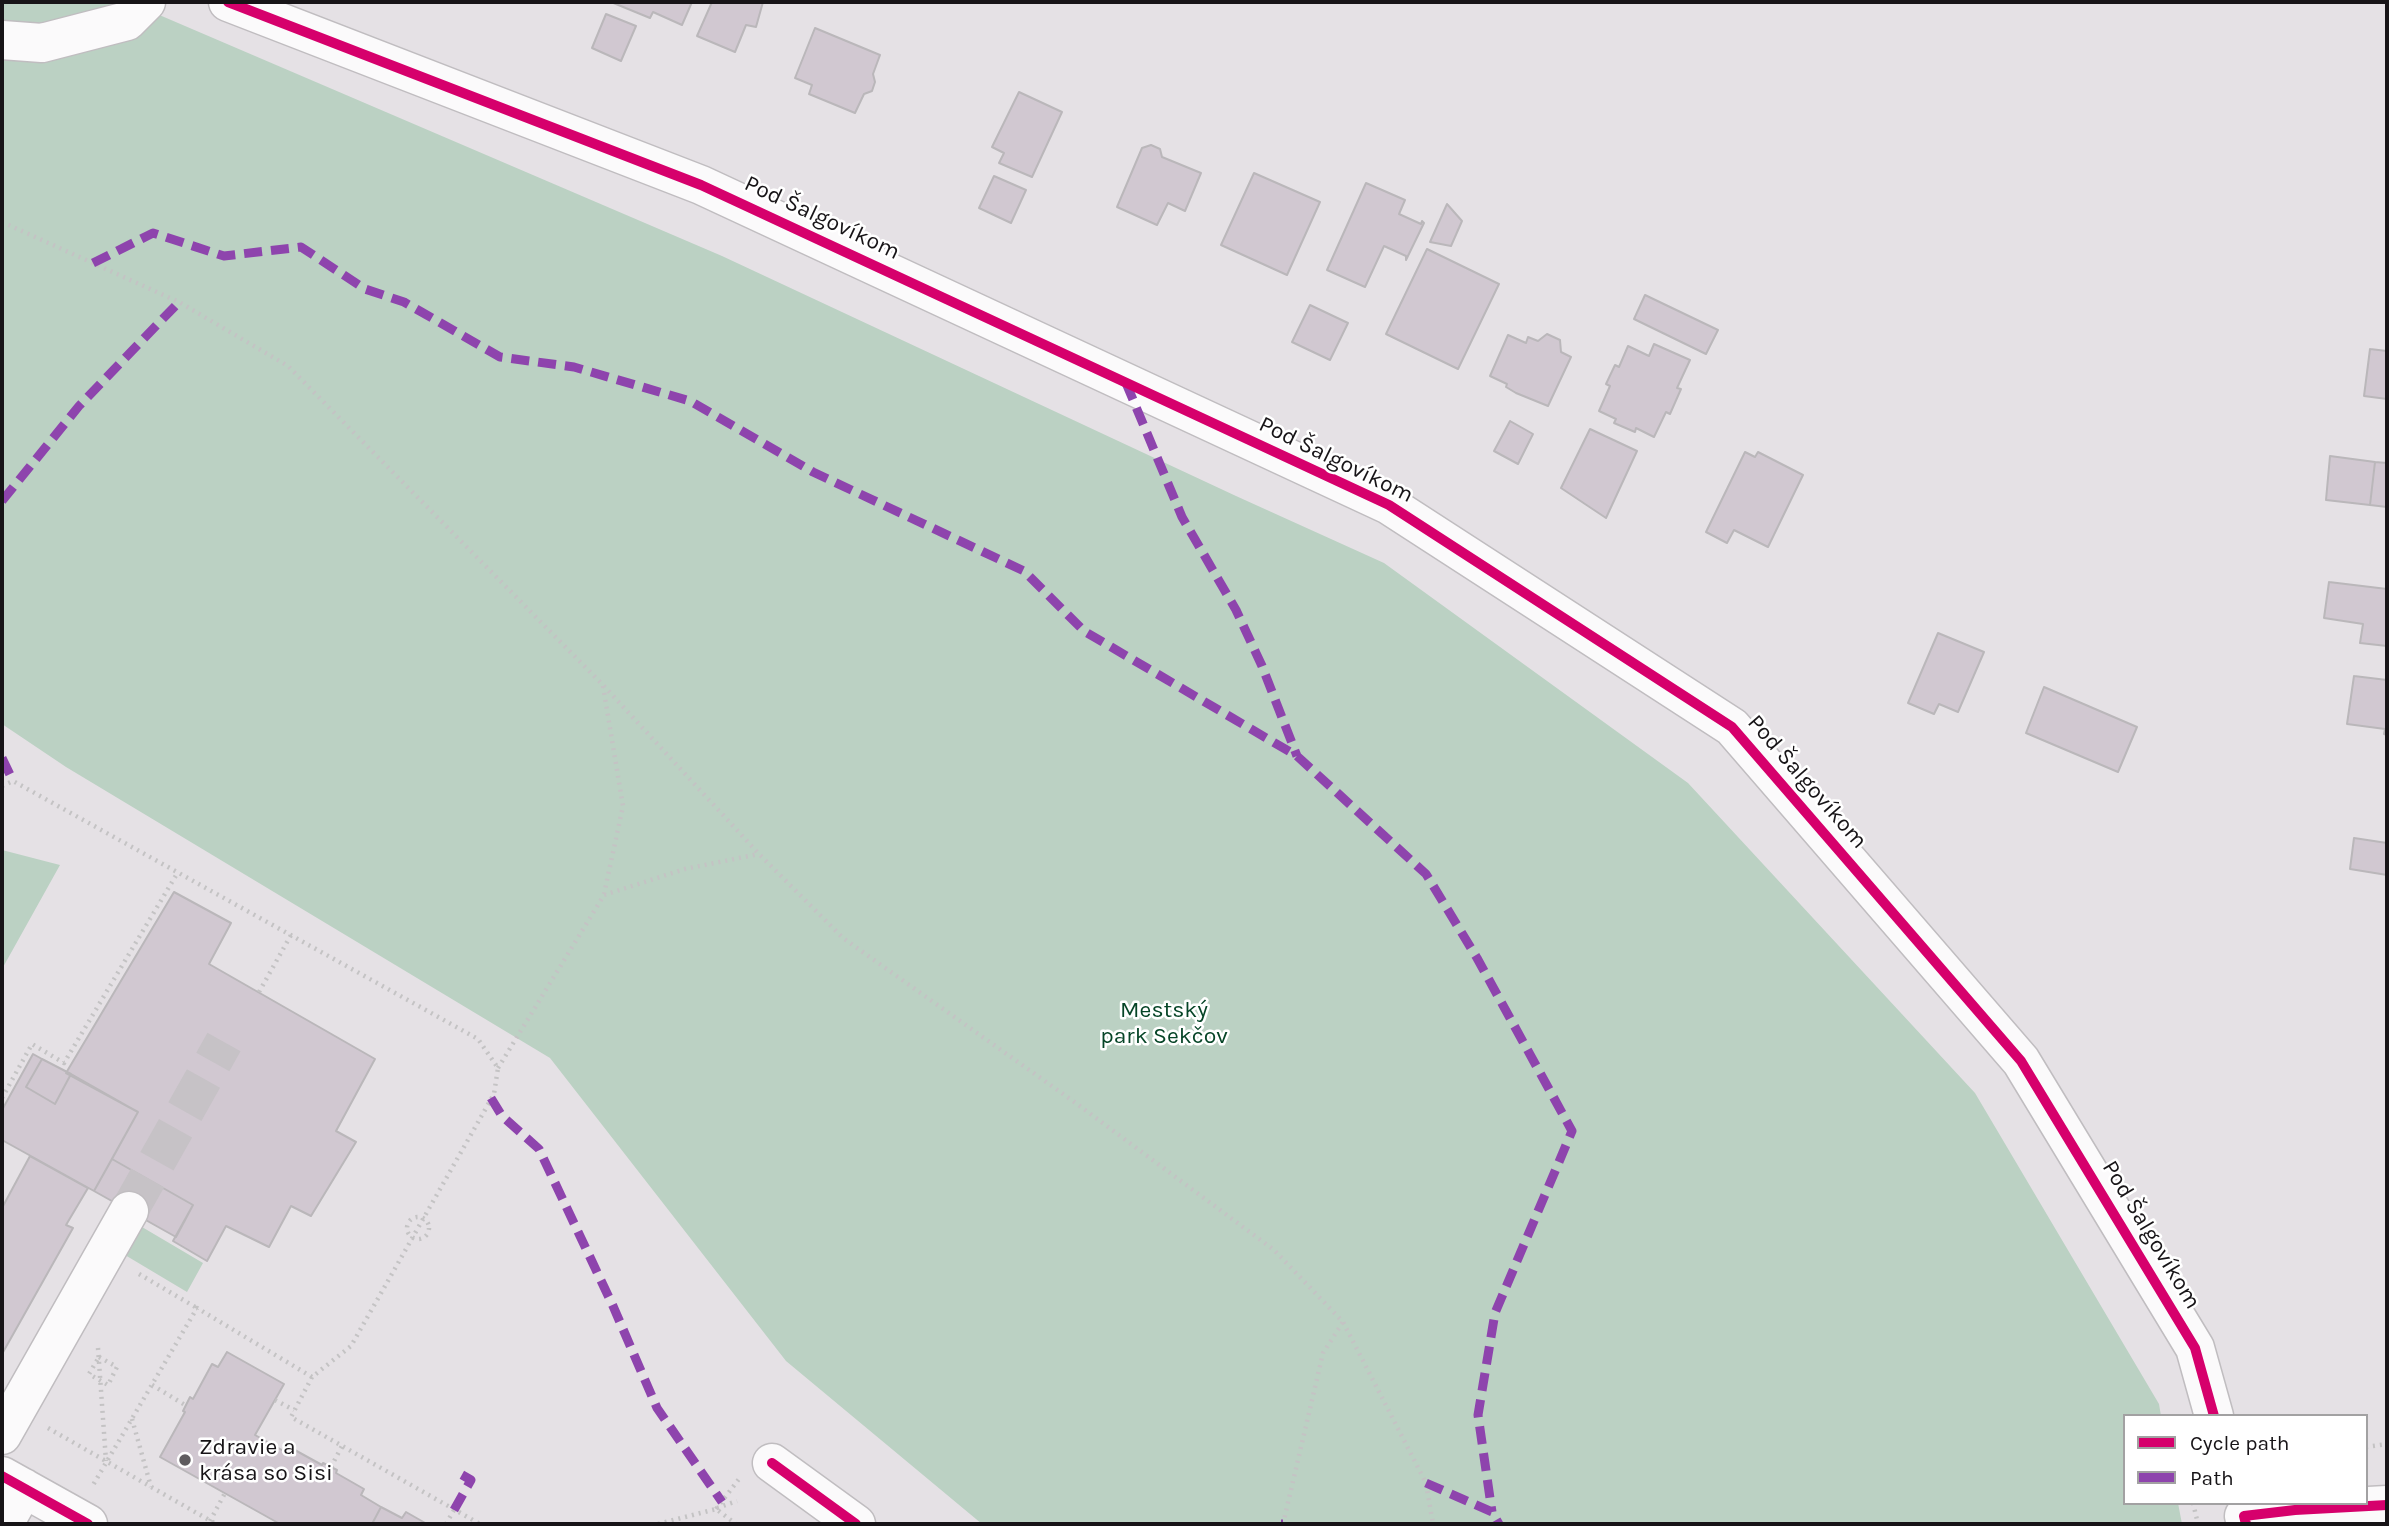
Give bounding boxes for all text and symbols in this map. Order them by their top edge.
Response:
street label: Pod Šalgovíkom [740,170,904,266]
street label: Pod Šalgovíkom [1254,411,1418,509]
street label: Pod Šalgovíkom [1741,709,1873,855]
park label: Mestský park Sekčov [1100,996,1228,1050]
street label: Pod Šalgovíkom [2096,1156,2206,1314]
legend [2123,1414,2368,1505]
text: Cycle path [2190,1431,2290,1455]
place label: Zdravie a krása so Sisi [199,1433,333,1487]
marker: Zdravie a krása so Sisi [177,1452,193,1468]
text: Path [2190,1466,2234,1490]

